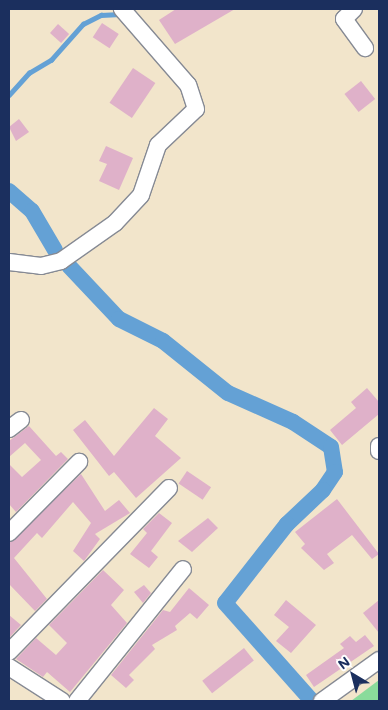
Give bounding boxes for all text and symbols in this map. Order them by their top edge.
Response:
north arrow [328,650,378,700]
text: N [334,652,354,673]

